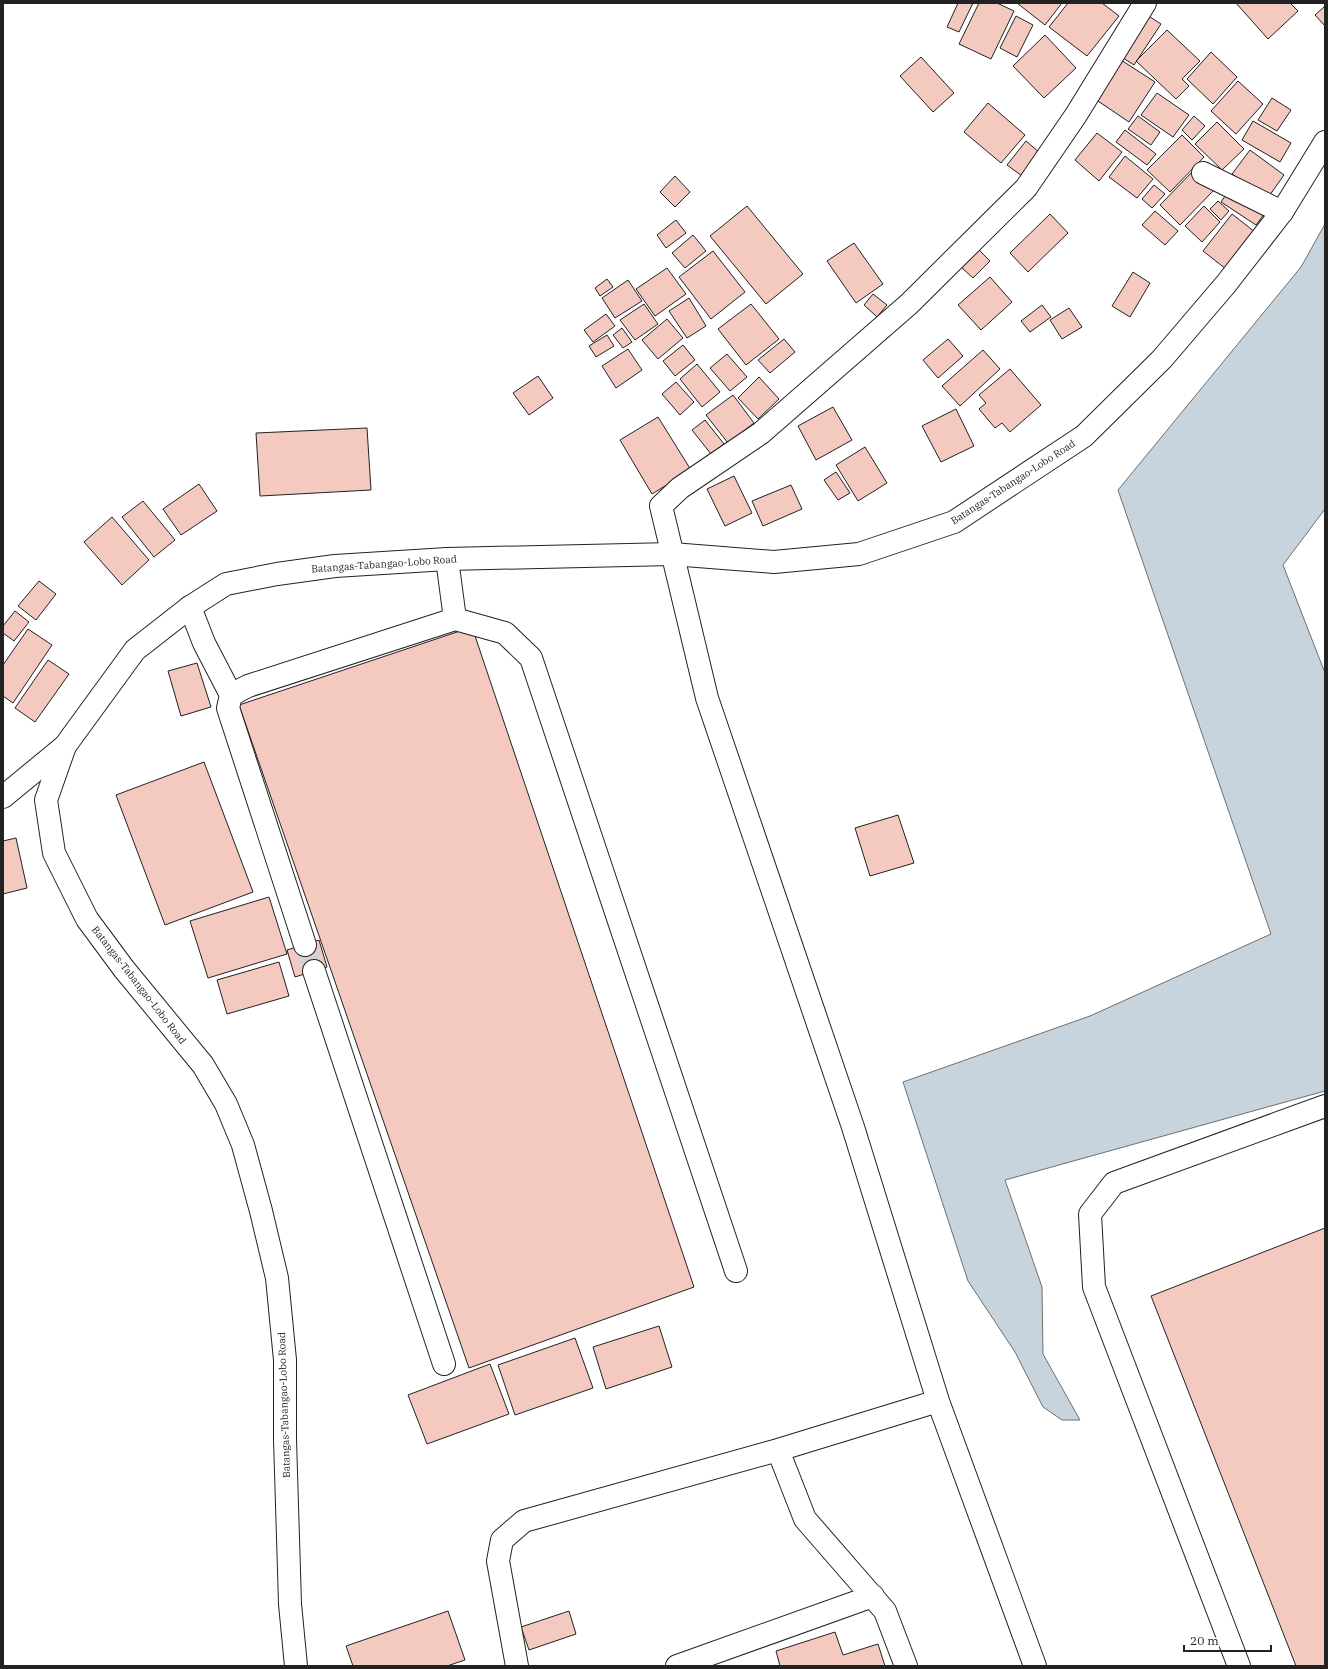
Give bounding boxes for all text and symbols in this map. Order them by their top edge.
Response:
street label: Batangas-Tabangao-Lobo Road [948,437,1078,527]
street label: Batangas-Tabangao-Lobo Road [311,552,457,576]
street label: Batangas-Tabangao-Lobo Road [89,923,189,1047]
street label: Batangas-Tabangao-Lobo Road [275,1332,293,1478]
scale bar [1184,1627,1271,1653]
text: 20 m [1190,1633,1219,1648]

